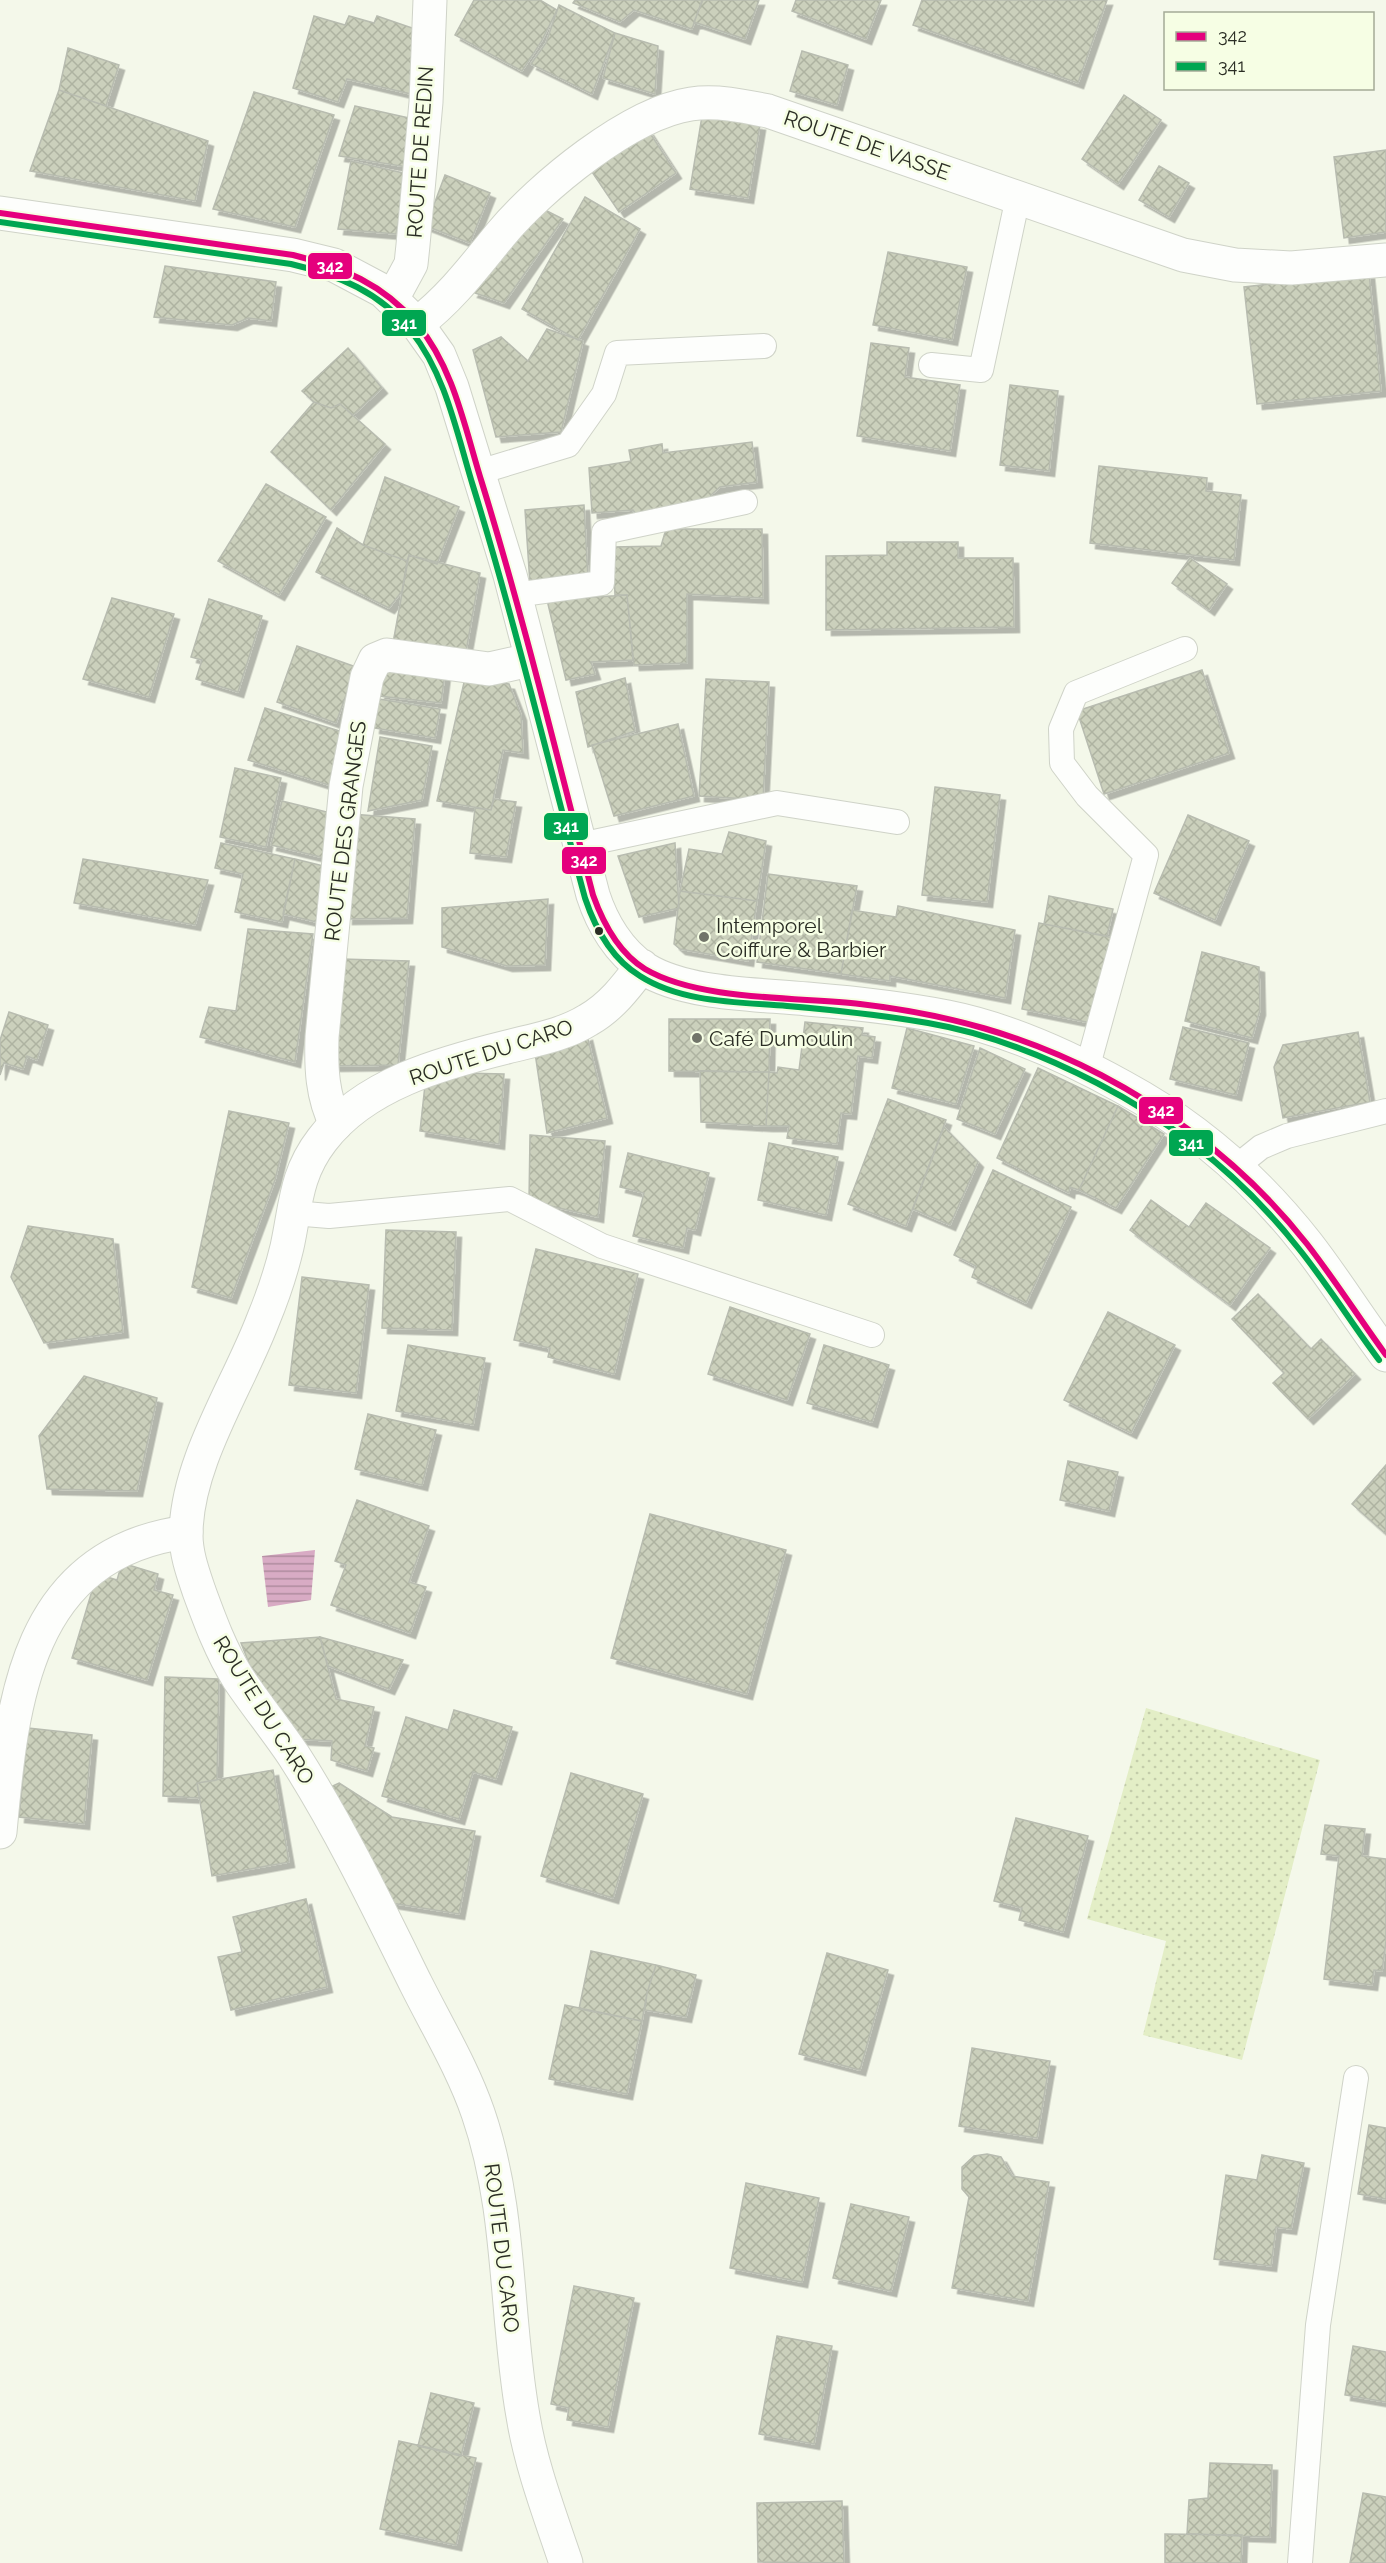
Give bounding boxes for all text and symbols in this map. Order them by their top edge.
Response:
legend [1164,12,1374,90]
text: 342 [1218,25,1247,46]
text: 341 [1218,55,1245,76]
street label: ROUTE DE REDIN [402,65,438,239]
street label: ROUTE DE VASSE [781,105,953,185]
line badge: 342 [307,252,353,280]
text: 342 [316,257,344,276]
line badge: 341 [381,309,427,337]
text: 341 [391,314,417,333]
street label: ROUTE DES GRANGES [319,719,371,943]
line badge: 341 [543,812,589,841]
text: 341 [553,817,579,836]
line badge: 342 [561,846,607,875]
text: 342 [570,851,598,870]
place label: Intemporel Coiffure & Barbier [716,913,887,962]
unlabelled marker [593,925,605,937]
marker: Intemporel Coiffure & Barbier [697,930,711,944]
street label: ROUTE DU CARO [406,1014,576,1090]
place label: Café Dumoulin [709,1026,853,1051]
marker: Café Dumoulin [690,1031,704,1045]
line badge: 342 [1138,1096,1184,1125]
text: 342 [1147,1101,1175,1120]
line badge: 341 [1168,1129,1214,1157]
text: 341 [1178,1134,1204,1153]
street label: ROUTE DU CARO [208,1631,320,1789]
street label: ROUTE DU CARO [479,2162,525,2334]

